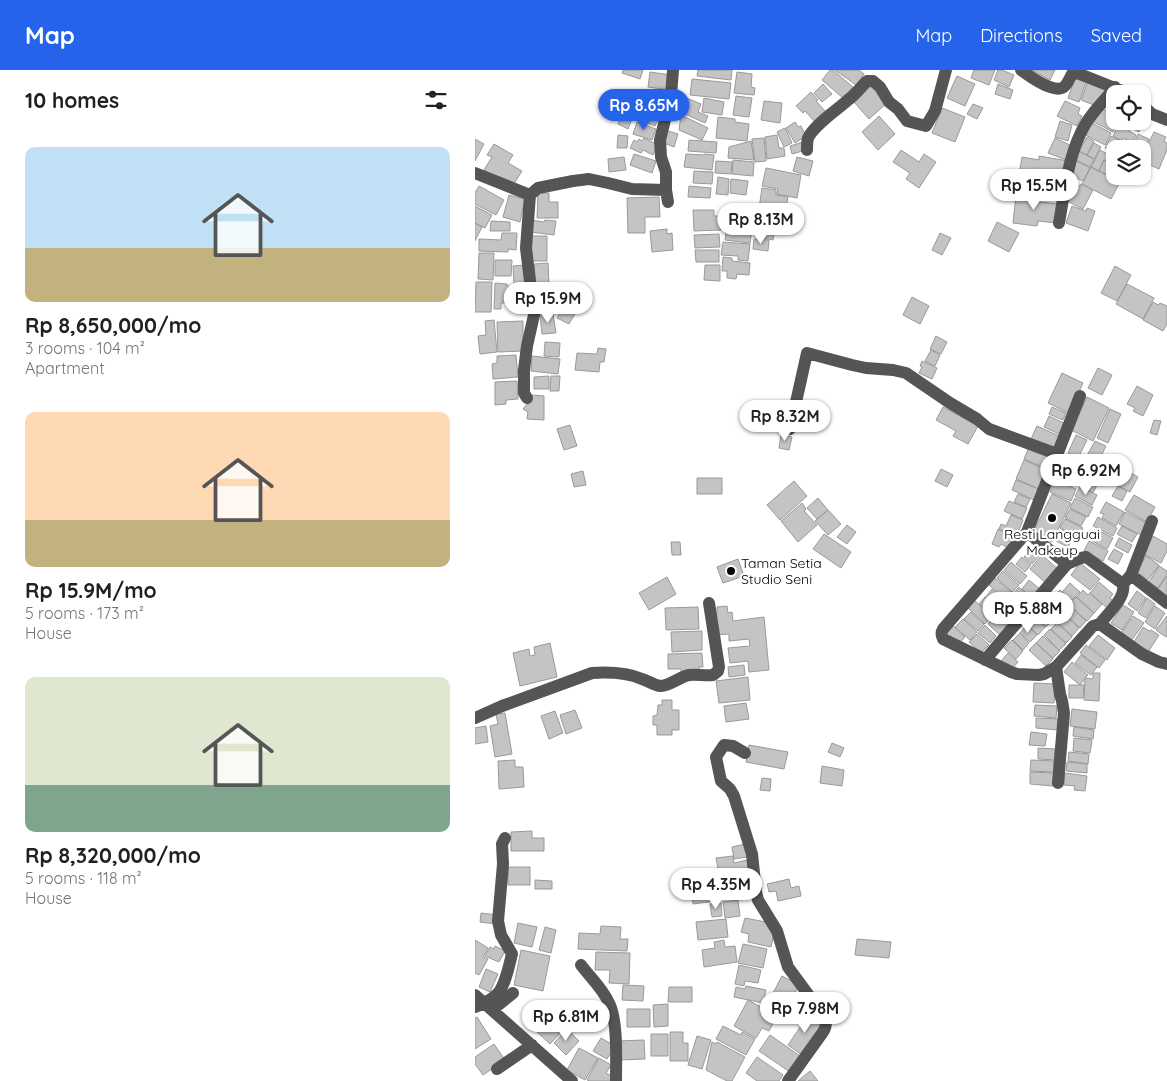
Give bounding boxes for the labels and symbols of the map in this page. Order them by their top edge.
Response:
pin: Rp 8.65M [592,88,696,131]
pin: Rp 15.5M [982,168,1086,211]
pin: Rp 8.13M [709,202,813,245]
pin: Rp 15.9M [496,282,600,324]
pin: Rp 8.32M [733,400,837,442]
pin: Rp 6.92M [1034,454,1138,496]
marker: Resti Langguai Makeup [1046,512,1058,524]
place label: Resti Langguai Makeup [1004,525,1100,559]
place label: Taman Setia Studio Seni [741,554,822,588]
marker: Taman Setia Studio Seni [725,565,737,577]
pin: Rp 5.88M [976,592,1080,634]
pin: Rp 4.35M [664,868,768,910]
pin: Rp 7.98M [753,992,857,1034]
pin: Rp 6.81M [514,1000,618,1042]

